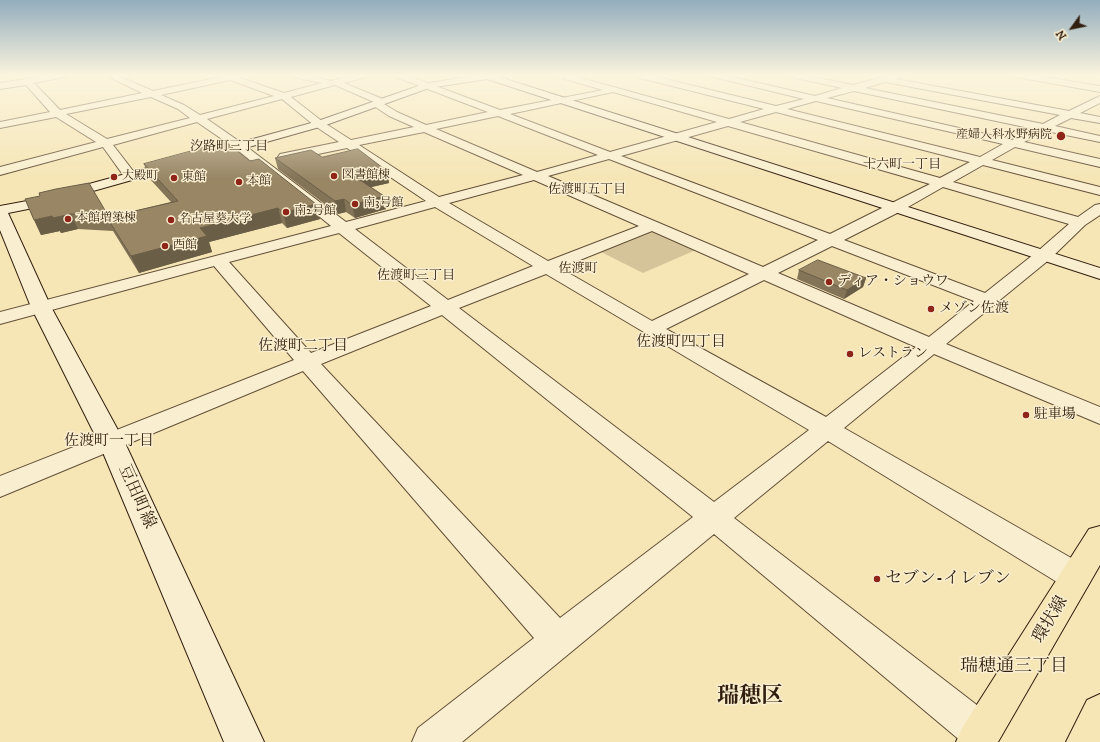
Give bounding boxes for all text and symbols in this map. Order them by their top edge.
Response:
north arrow [1052,8,1092,48]
text: N [1054,27,1070,42]
place label: 産婦人科水野病院 [956,129,1052,143]
marker: 産婦人科水野病院 [1055,130,1067,142]
district label: 汐路町三丁目 [190,139,268,155]
district label: 十六町一丁目 [863,157,941,173]
place label: 図書館棟 [342,169,390,183]
place label: 大殿町 [122,170,158,184]
place label: 東館 [182,171,206,185]
marker: 図書館棟 [329,171,339,181]
marker: 大殿町 [109,172,119,182]
marker: 東館 [169,173,179,183]
place label: 本館 [247,175,271,189]
marker: 本館 [234,177,244,187]
district label: 佐渡町五丁目 [548,182,626,198]
place label: 南3号館 [363,197,403,211]
marker: 南3号館 [350,199,360,209]
place label: 南2号館 [294,205,336,219]
marker: 南2号館 [281,207,291,217]
place label: 本館増築棟 [76,212,136,226]
place label: 名古屋葵大学 [179,213,251,227]
marker: 本館増築棟 [63,214,73,224]
marker: 名古屋葵大学 [166,215,176,225]
place label: 西館 [173,239,197,253]
marker: 西館 [160,241,170,251]
district label: 佐渡町 [559,261,597,277]
district label: 佐渡町三丁目 [377,268,455,284]
place label: ディア・ショウワ [837,274,949,290]
marker: ディア・ショウワ [824,277,834,287]
place label: メゾン佐渡 [939,301,1009,317]
marker: メゾン佐渡 [926,304,936,314]
district label: 佐渡町四丁目 [636,334,726,352]
district label: 佐渡町二丁目 [258,338,348,356]
place label: レストラン [858,346,928,362]
marker: レストラン [845,349,855,359]
place label: 駐車場 [1034,407,1076,423]
marker: 駐車場 [1021,410,1031,420]
district label: 佐渡町一丁目 [64,433,154,451]
street label: 豆田町線 [113,462,159,532]
place label: セブン-イレブン [885,569,1011,589]
marker: セブン-イレブン [872,574,882,584]
street label: 環状線 [1029,593,1073,647]
district label: 瑞穂通三丁目 [960,656,1068,678]
district label: 瑞穂区 [717,684,783,710]

